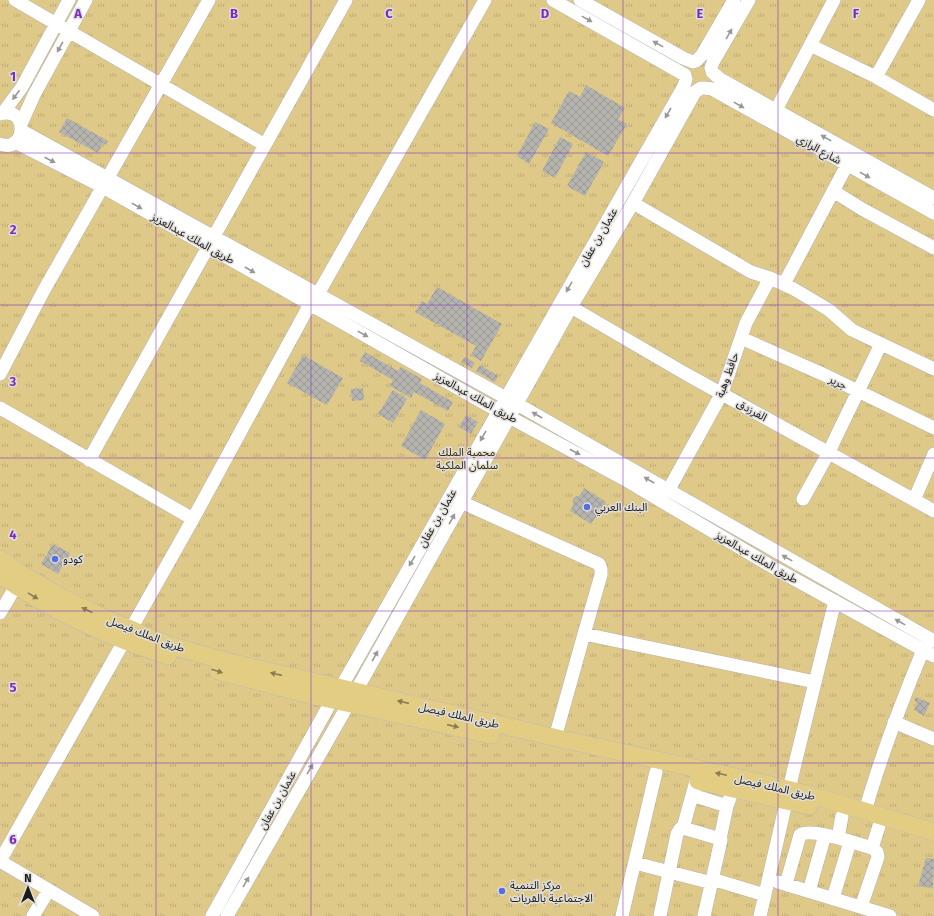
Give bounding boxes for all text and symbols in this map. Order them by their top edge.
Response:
text: A [73,6,82,21]
text: B [230,6,238,21]
text: C [385,6,393,21]
text: D [541,6,550,21]
text: E [697,6,704,21]
text: F [853,6,860,21]
one-way arrow [581,16,592,23]
one-way arrow [725,28,732,40]
one-way arrow [57,41,64,52]
one-way arrow [652,41,664,48]
text: 1 [10,69,16,84]
one-way arrow [12,90,20,101]
one-way arrow [733,101,745,108]
one-way arrow [665,108,672,119]
street label: شارع الرازي [793,132,844,169]
one-way arrow [821,135,832,142]
one-way arrow [44,157,56,163]
one-way arrow [859,171,871,178]
one-way arrow [131,203,143,210]
street label: عثمان بن عفان [576,205,621,269]
street label: طريق الملك عبدالعزيز [148,210,236,267]
text: 2 [10,222,17,237]
one-way arrow [244,266,256,273]
one-way arrow [565,281,572,293]
one-way arrow [357,331,369,337]
street label: حافظ وهبة [713,350,742,399]
street label: طريق الملك عبدالعزيز [431,369,519,426]
street label: جرير [826,372,849,392]
text: 3 [9,374,17,389]
street label: الفرزدق [734,397,769,424]
one-way arrow [531,412,543,419]
one-way arrow [480,430,487,442]
park label: محمية الملك سلمان الملكية [436,446,498,472]
one-way arrow [569,449,580,455]
one-way arrow [643,477,655,483]
street label: عثمان بن عفان [415,486,460,550]
place label: البنك العربي [595,501,647,517]
marker: البنك العربي [582,502,592,512]
one-way arrow [449,513,455,524]
text: 4 [9,527,17,542]
street label: طريق الملك عبدالعزيز [712,528,800,586]
place label: كودو [63,553,83,566]
marker: كودو [50,554,60,564]
one-way arrow [781,554,793,561]
one-way arrow [409,555,416,567]
one-way arrow [27,592,39,599]
one-way arrow [81,607,93,613]
street label: طريق الملك فيصل [105,614,187,655]
one-way arrow [894,618,906,625]
one-way arrow [371,651,378,662]
one-way arrow [212,668,224,674]
one-way arrow [270,670,282,676]
text: 5 [10,680,17,695]
one-way arrow [397,699,409,705]
street label: طريق الملك فيصل [417,700,500,731]
one-way arrow [447,724,459,730]
one-way arrow [307,763,314,775]
street label: عثمان بن عفان [256,768,299,832]
one-way arrow [715,771,727,777]
street label: طريق الملك فيصل [733,772,816,803]
text: 6 [9,832,17,847]
north arrow [8,868,48,908]
text: N [24,872,32,885]
one-way arrow [242,876,249,888]
place label: مركز التنمية الاجتماعية بالقريات [510,879,593,905]
marker: مركز التنمية الاجتماعية بالقريات [497,886,507,896]

